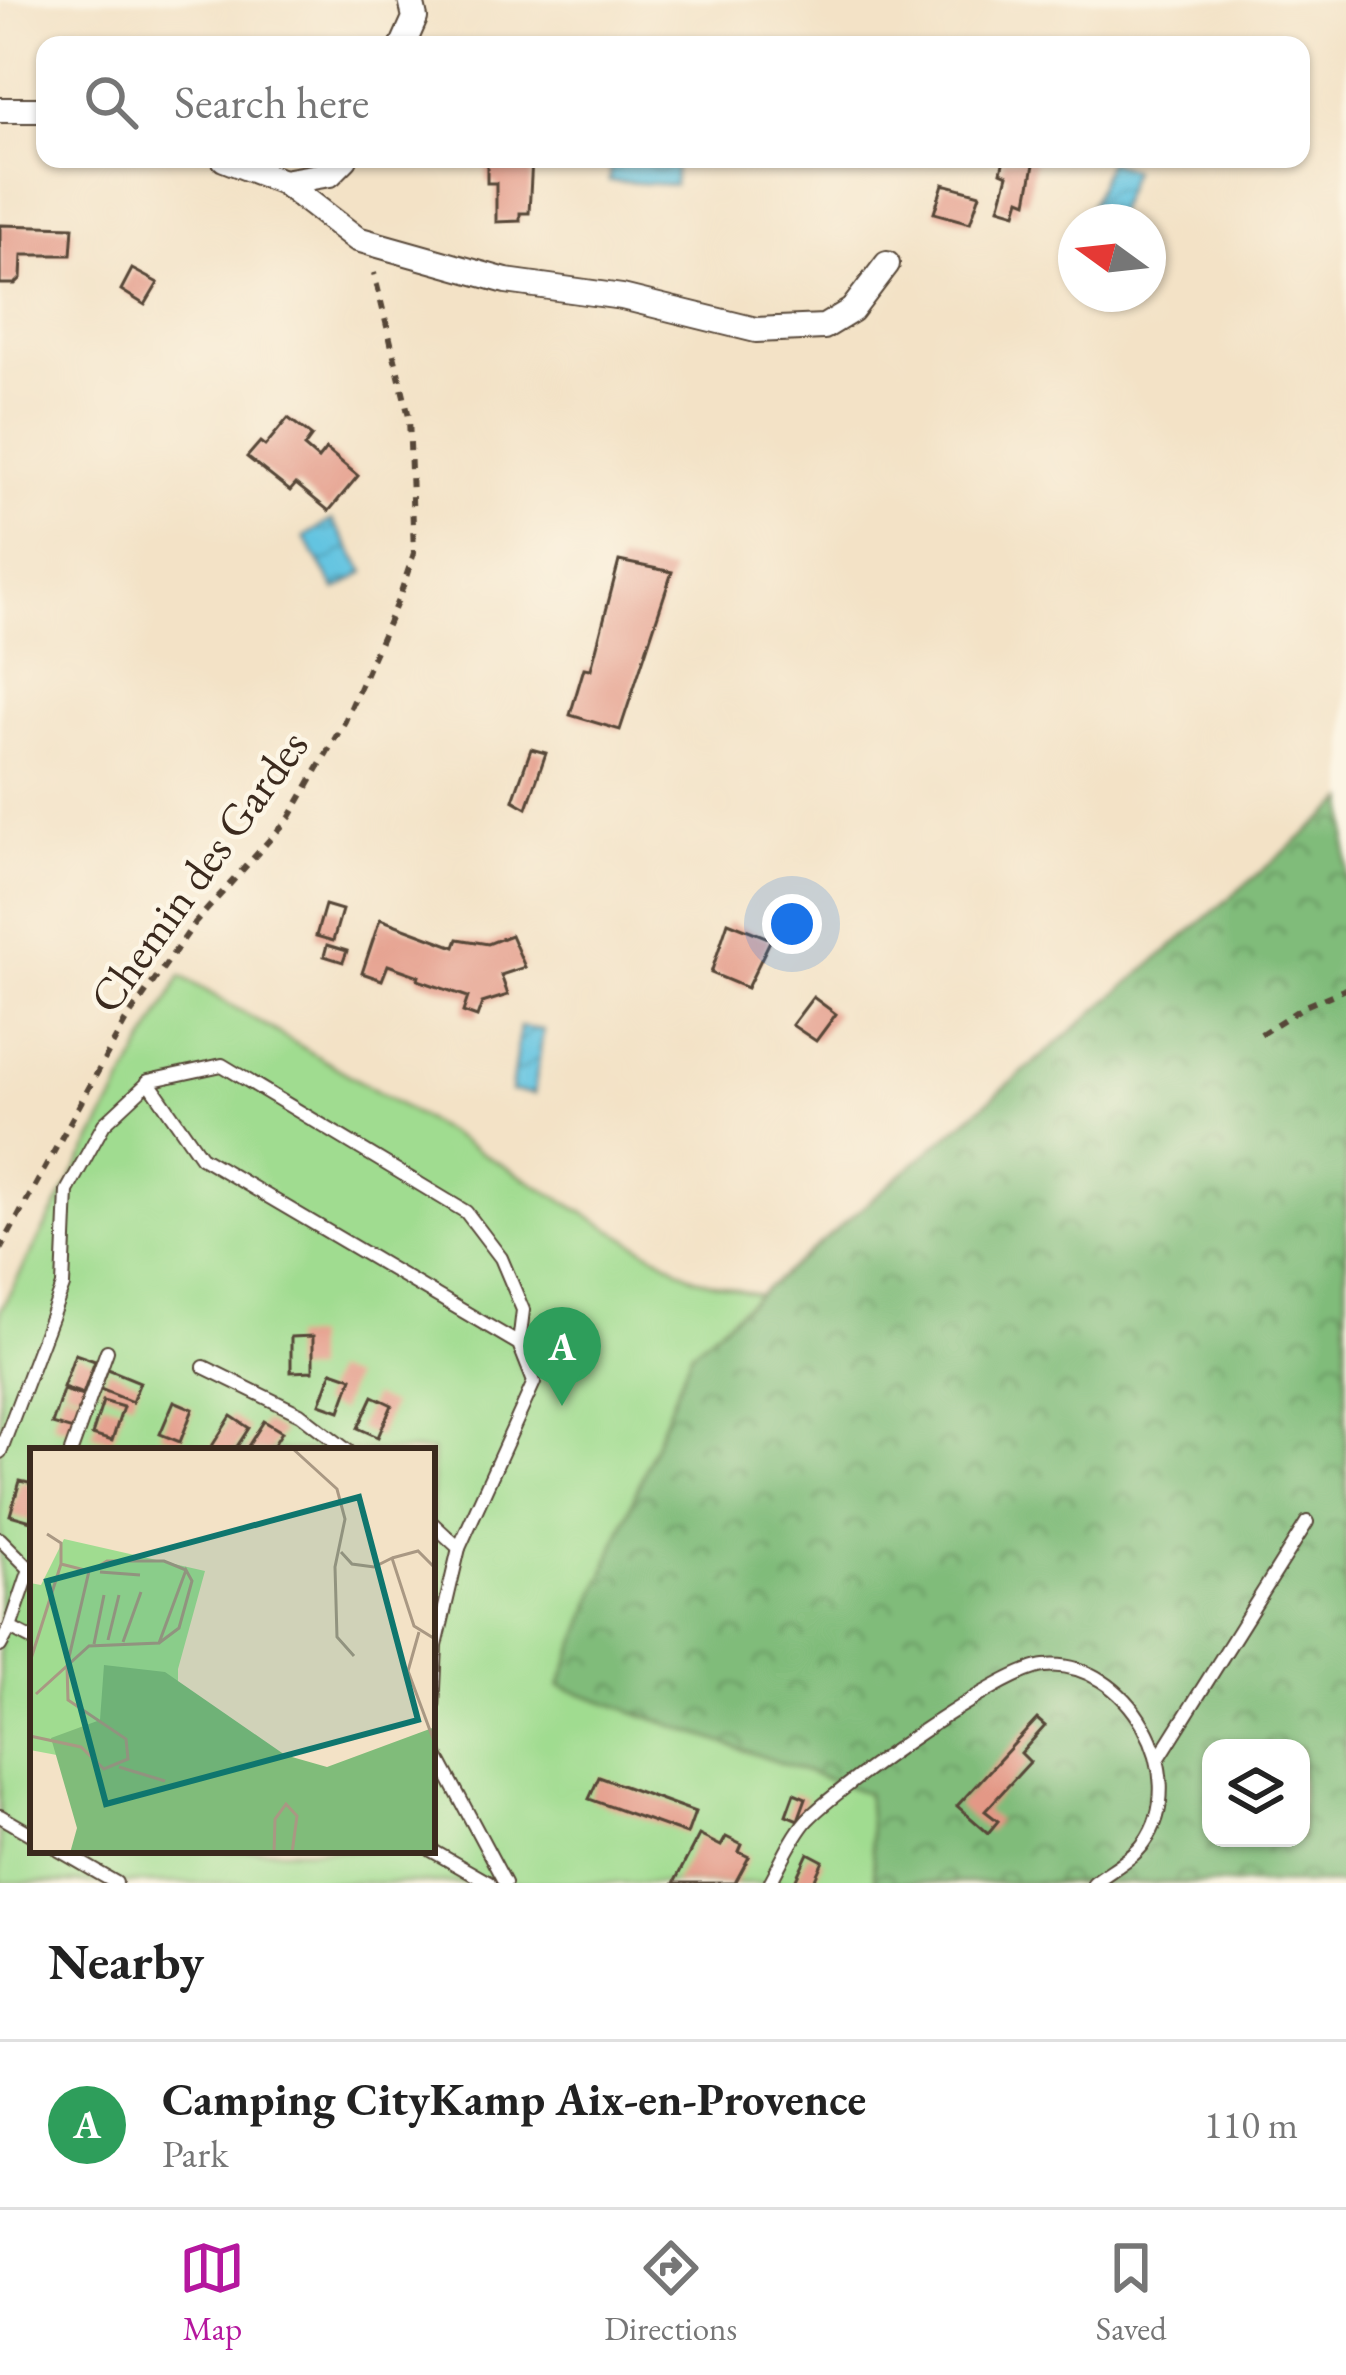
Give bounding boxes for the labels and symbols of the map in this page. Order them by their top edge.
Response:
north arrow [1058,204,1166,312]
street label: Chemin des Gardes [76,718,320,1024]
your location [762,894,822,954]
pin: A [523,1307,601,1406]
inset map [30,1448,435,1853]

